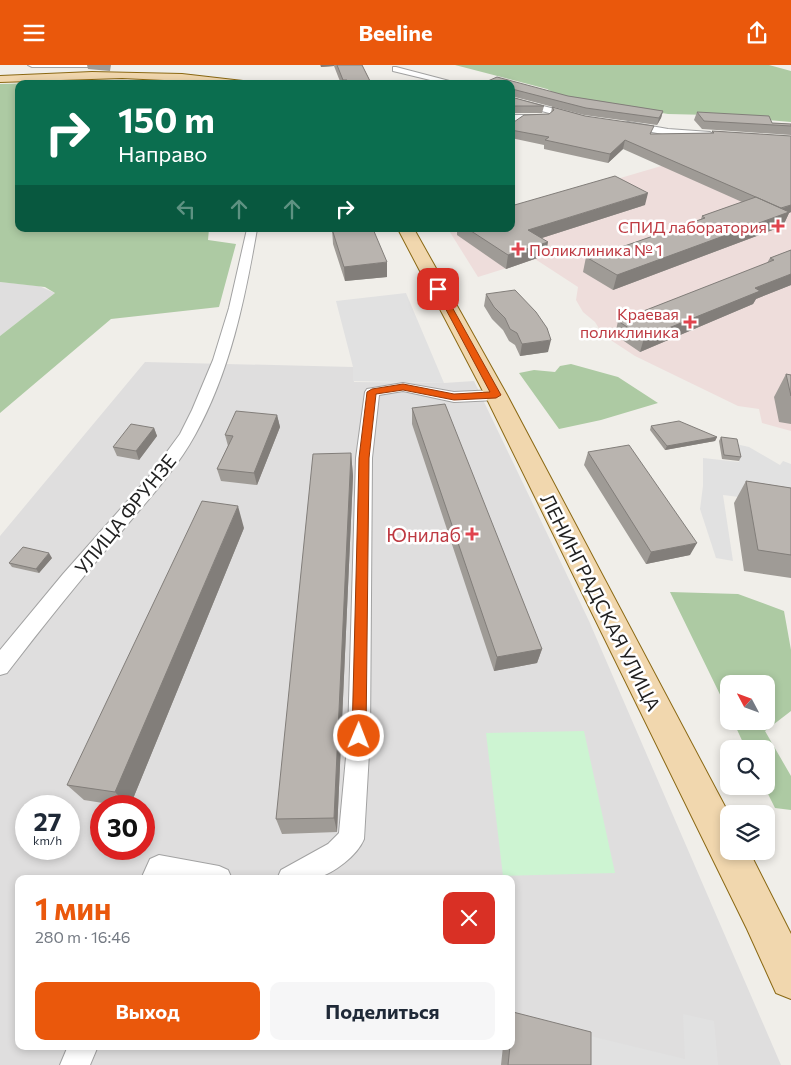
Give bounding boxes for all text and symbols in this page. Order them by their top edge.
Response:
icon: menu [20,19,48,47]
text: Beeline [358,19,433,46]
icon: share [743,19,771,47]
text: 150 m [118,97,215,140]
icon: right [35,100,100,165]
text: Направо [118,140,208,167]
icon: left [172,195,200,223]
icon: ahead [225,195,253,223]
icon: ahead [278,195,306,223]
icon: right [331,195,359,223]
place label: СПИД лаборатория [618,217,767,236]
marker: СПИД лаборатория [771,219,785,233]
place label: Поликлиника № 1 [529,240,663,259]
marker: Поликлиника № 1 [511,242,525,256]
pin [417,268,459,310]
icon: arrive [424,275,452,303]
place label: Краевая поликлиника [580,304,679,341]
marker: Краевая поликлиника [683,315,697,329]
street label: УЛИЦА ФРУНЗЕ [69,449,181,579]
street label: ЛЕНИНГРАДСКАЯ УЛИЦА [536,490,666,714]
place label: Юнилаб [386,523,461,546]
marker: Юнилаб [465,527,479,541]
north arrow [720,675,775,730]
map controls [720,675,775,860]
position arrow [332,709,384,761]
button: search [720,740,775,795]
speed limit sign: 30 [90,795,155,860]
button: layers [720,805,775,860]
text: 27 [34,806,61,836]
text: km/h [33,833,62,847]
text: 1 мин [35,889,111,926]
button: close [443,892,495,944]
text: 280 m · 16:46 [35,927,131,946]
button: Выход [35,982,260,1040]
button: Поделиться [270,982,495,1040]

